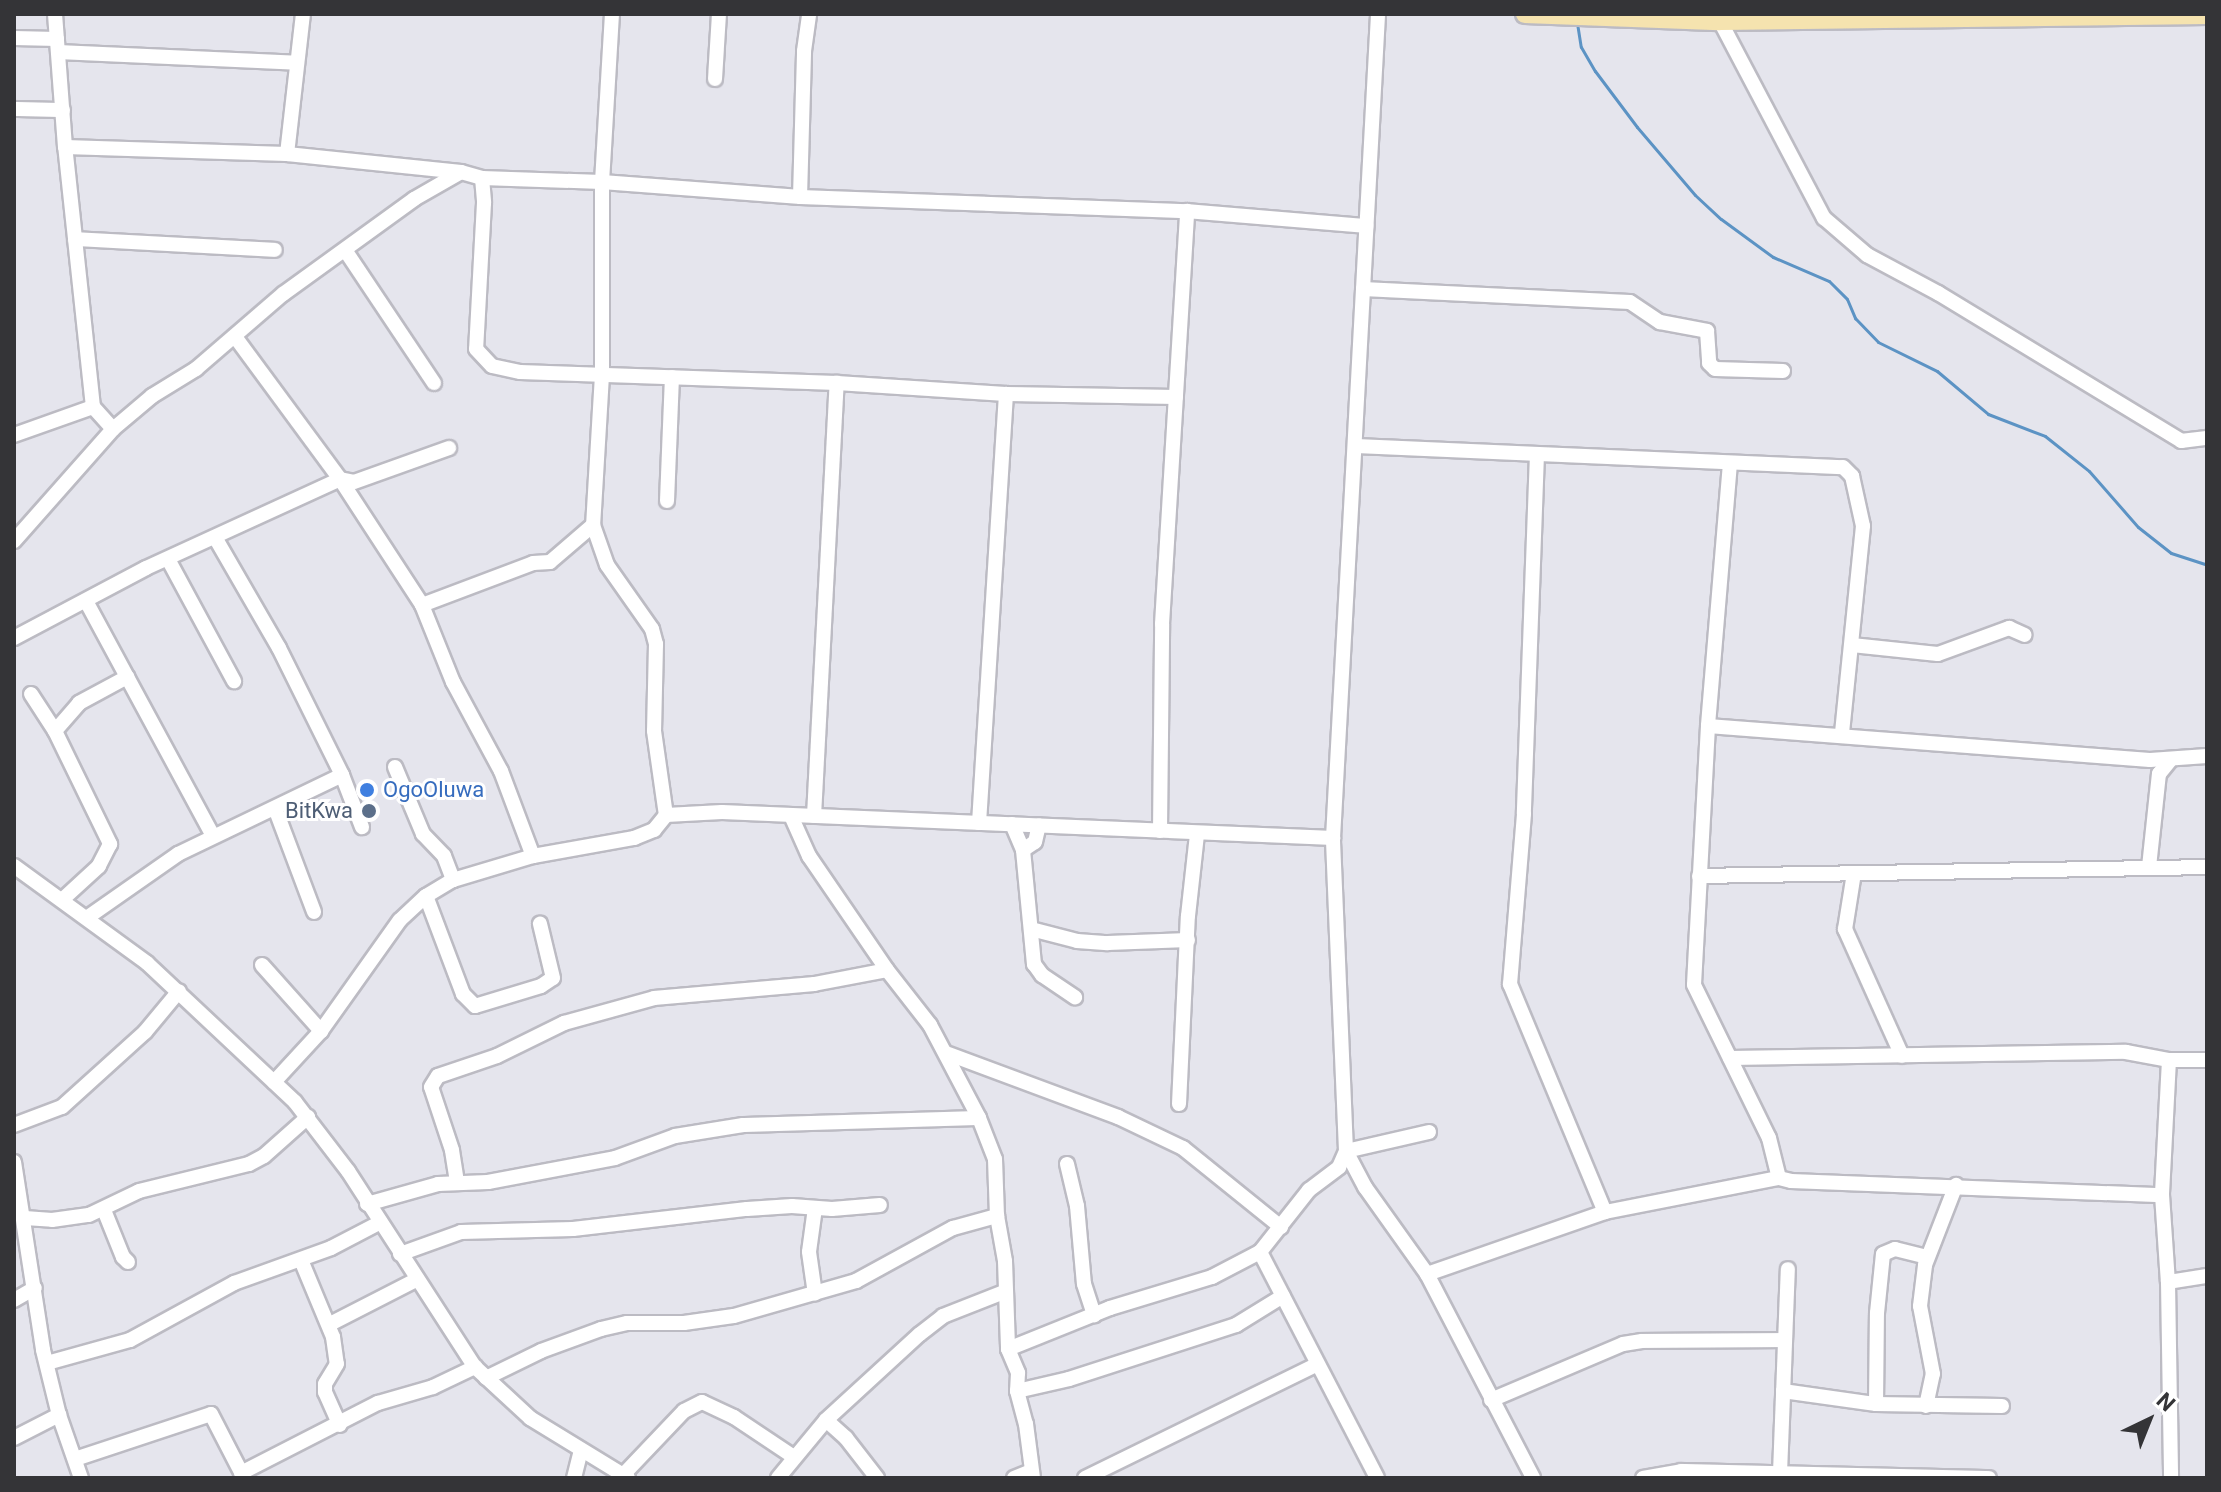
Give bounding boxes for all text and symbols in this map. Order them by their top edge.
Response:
place label: OgoOluwa [383,777,484,803]
marker: OgoOluwa [358,781,376,799]
place label: BitKwa [285,798,353,824]
marker: BitKwa [360,802,378,820]
north arrow [2109,1380,2189,1460]
text: N [2152,1388,2180,1417]

